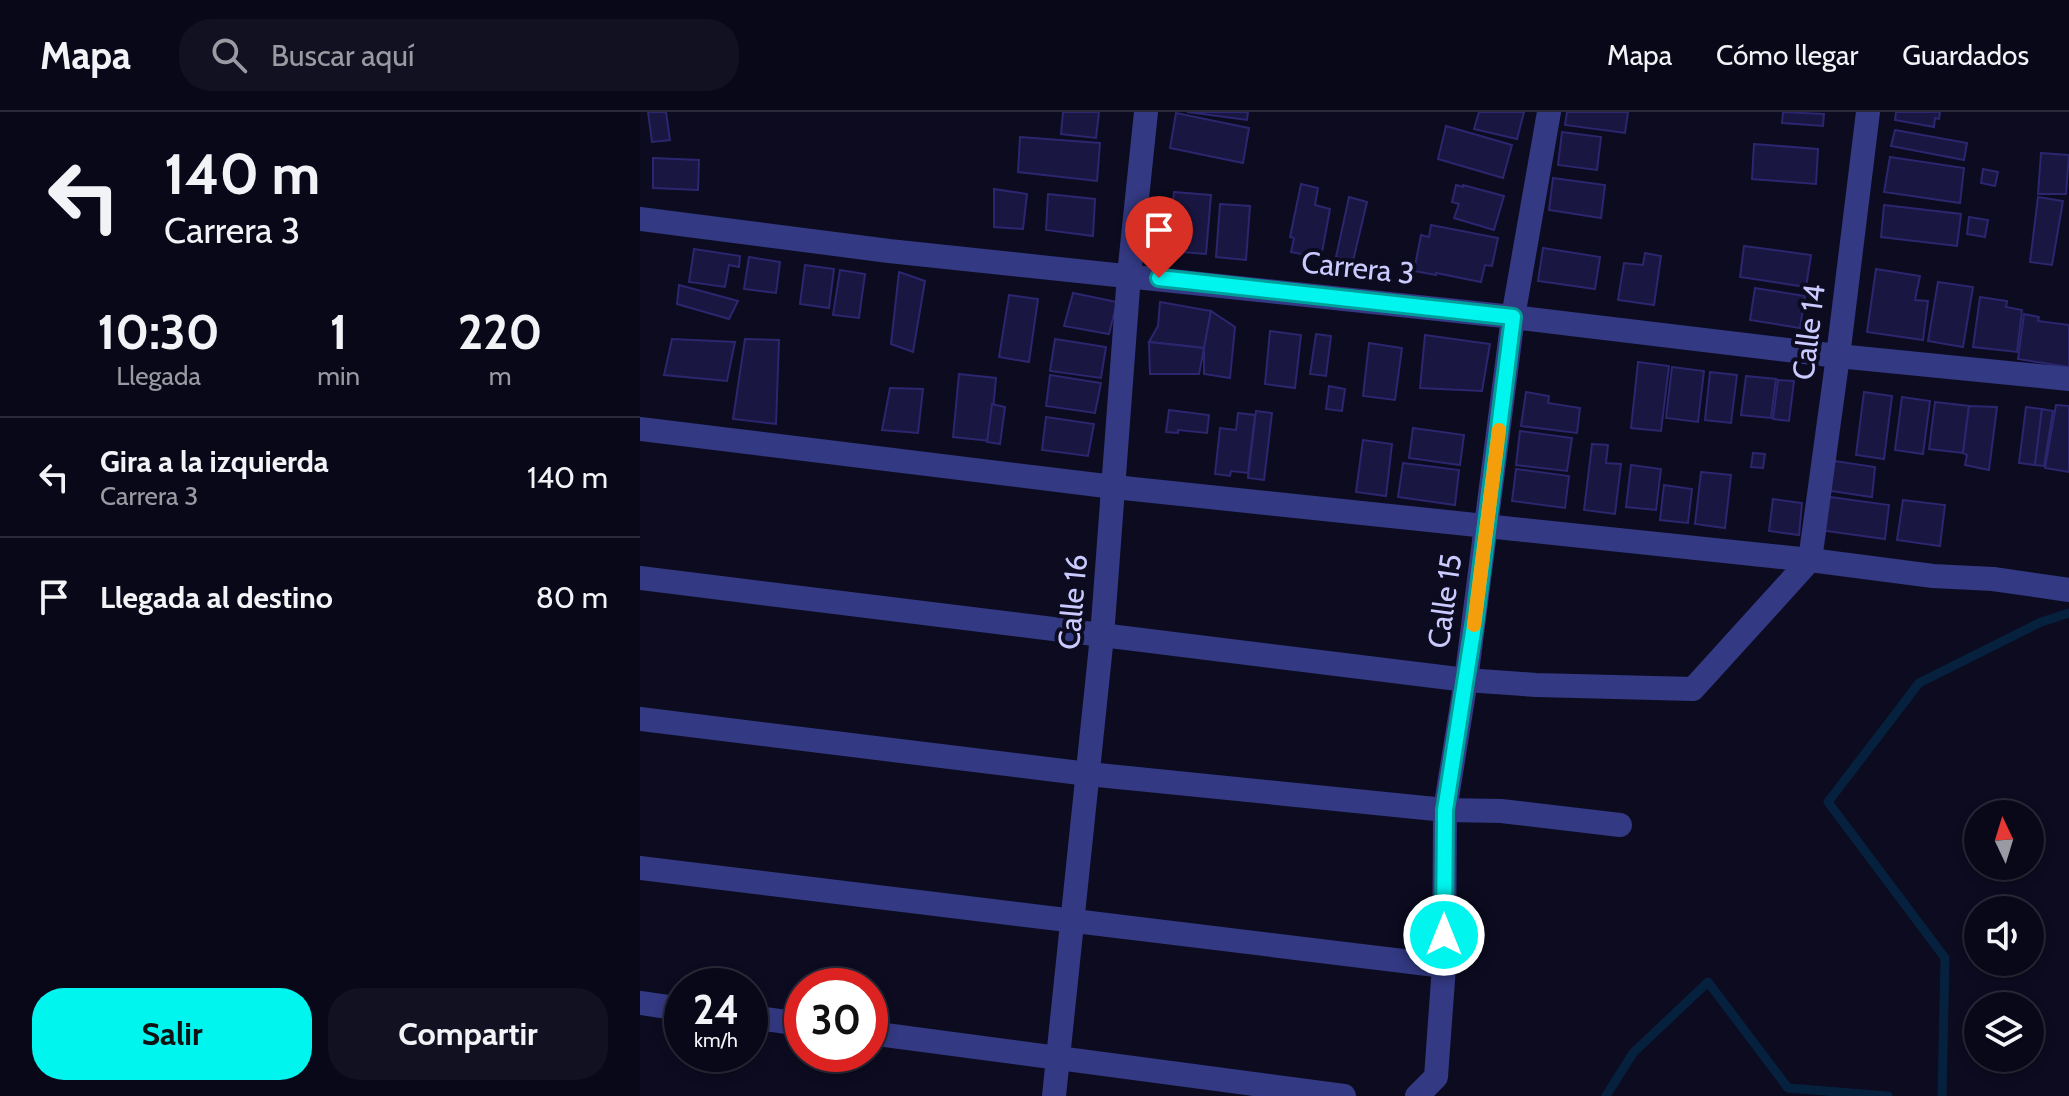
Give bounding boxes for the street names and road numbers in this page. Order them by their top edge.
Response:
street label: Carrera 3 [1300,243,1416,292]
street label: Calle 14 [1784,282,1833,382]
street label: Calle 15 [1420,551,1469,651]
street label: Calle 16 [1050,553,1095,651]

